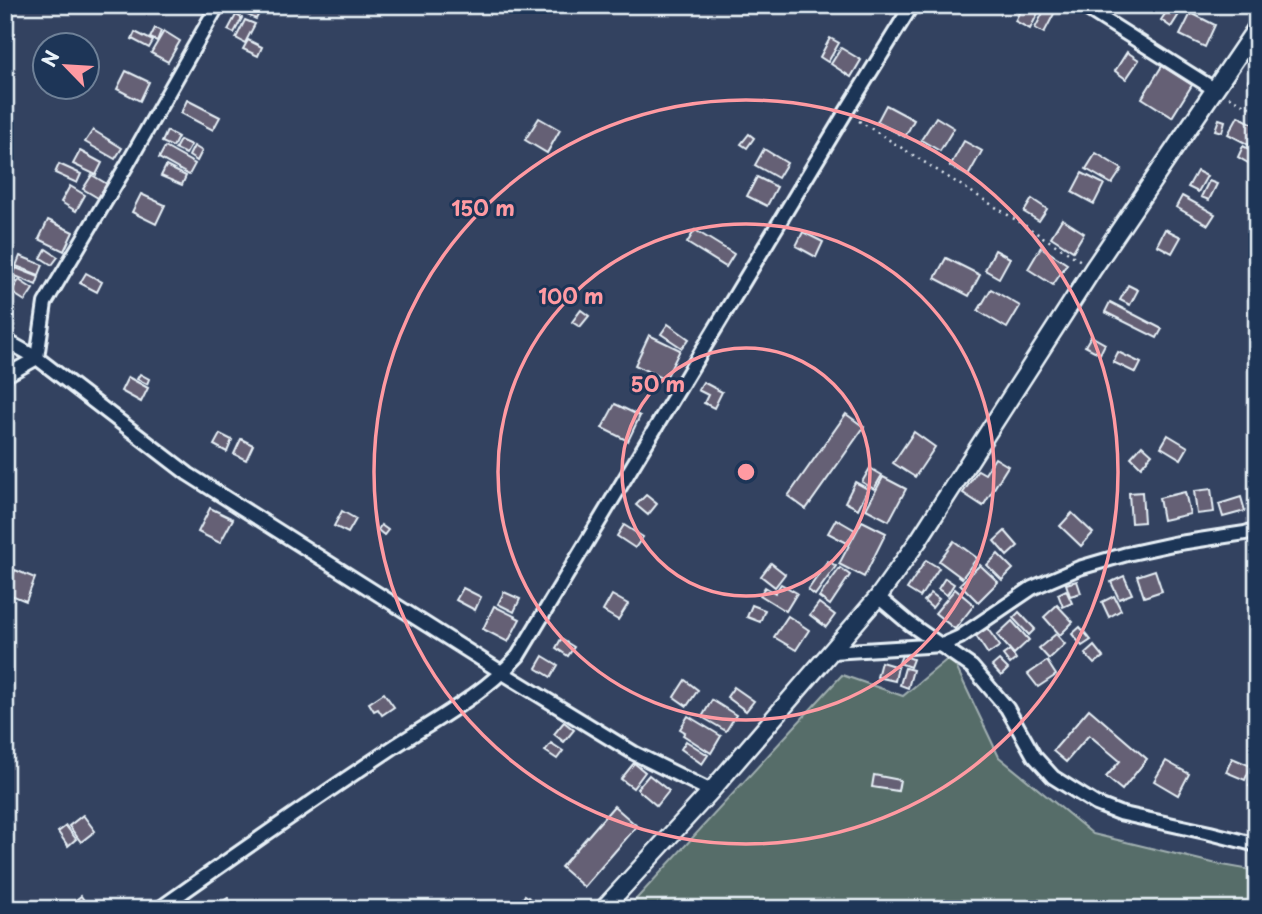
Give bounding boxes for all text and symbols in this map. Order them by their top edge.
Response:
north arrow [32,32,102,102]
text: N [34,46,66,71]
text: 150 m [451,191,515,223]
text: 100 m [538,279,604,311]
text: 50 m [631,367,685,399]
centre of rings [734,460,758,484]

